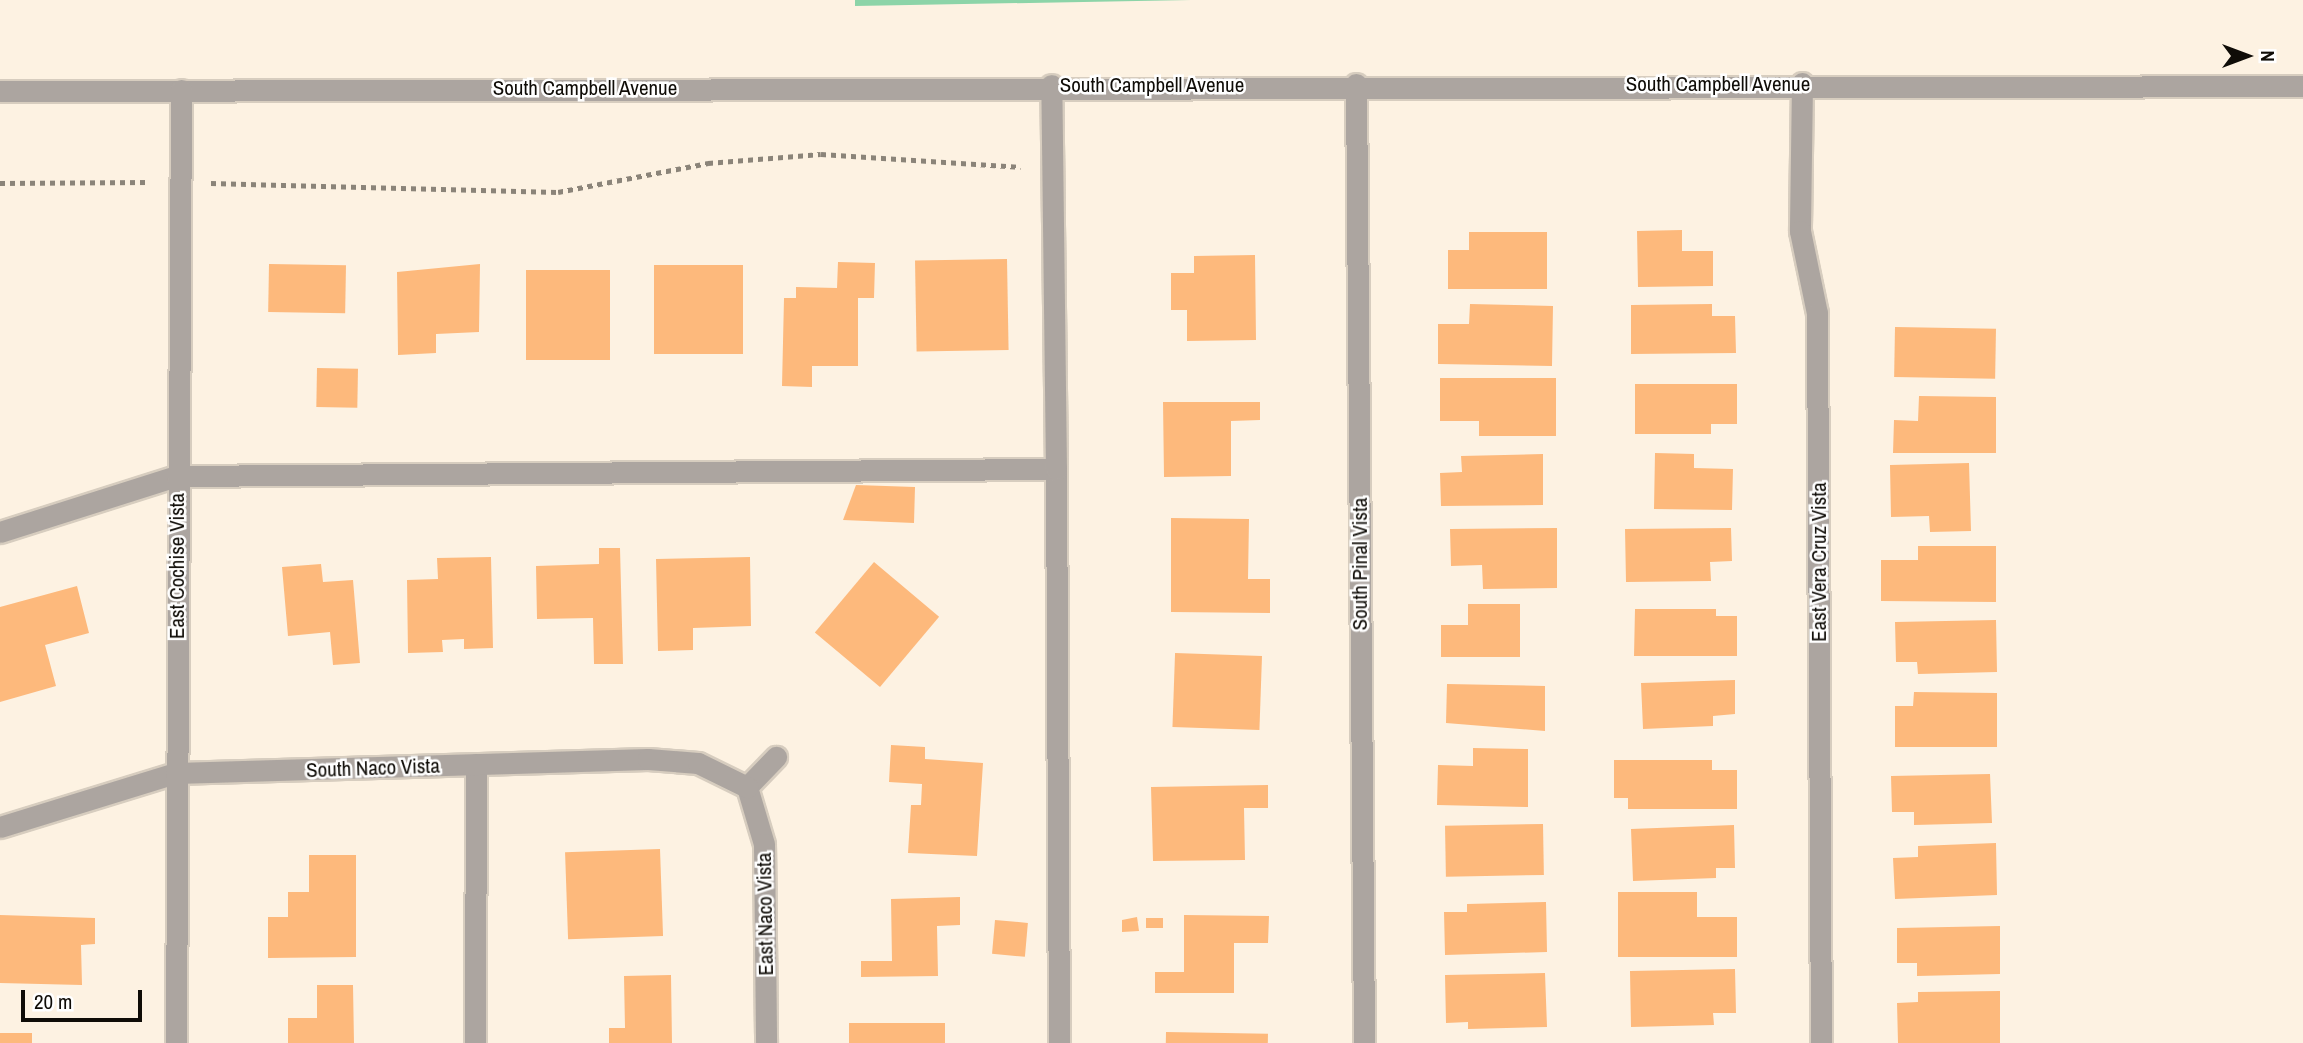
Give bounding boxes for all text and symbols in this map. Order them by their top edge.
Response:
north arrow [2212,21,2282,91]
text: N [2255,50,2281,62]
street label: South Campbell Avenue [1625,71,1811,97]
street label: South Campbell Avenue [1059,72,1245,98]
street label: South Campbell Avenue [492,75,678,101]
street label: East Vera Cruz Vista [1806,482,1832,642]
street label: East Cochise Vista [164,493,190,639]
street label: South Pinal Vista [1347,498,1373,630]
street label: South Naco Vista [306,753,440,783]
street label: East Naco Vista [751,852,779,976]
scale bar [24,976,145,1020]
text: 20 m [34,987,72,1016]

